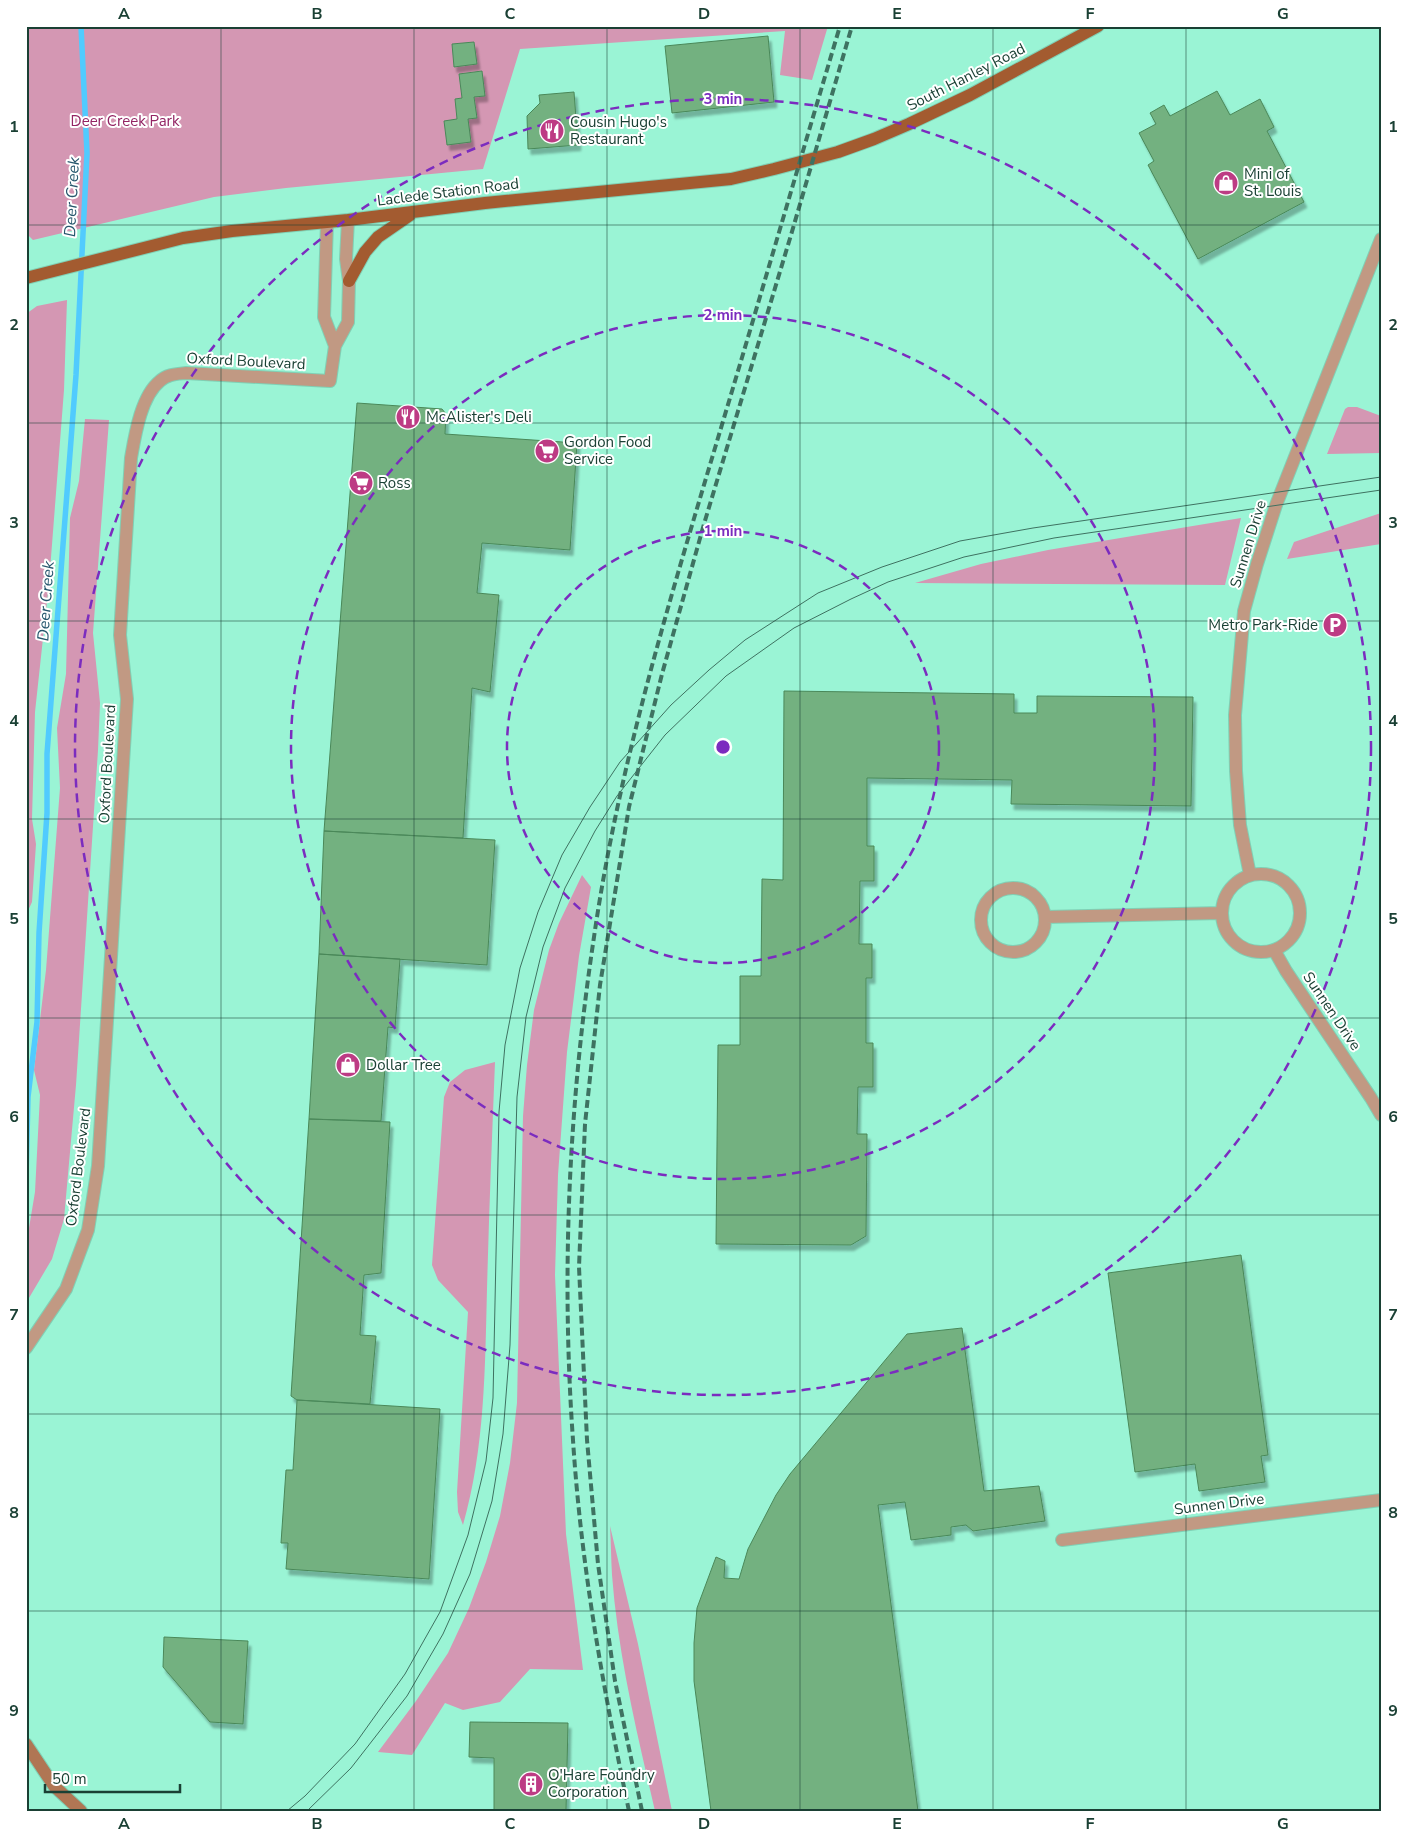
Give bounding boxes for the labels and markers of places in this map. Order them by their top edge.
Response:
place label: Cousin Hugo's Restaurant [570,112,667,149]
restaurant icon: Cousin Hugo's Restaurant [539,118,565,144]
place label: Mini of St. Louis [1244,164,1301,201]
shop icon: Mini of St. Louis [1213,170,1239,196]
restaurant icon: McAlister's Deli [395,404,421,430]
place label: McAlister's Deli [426,407,532,427]
place label: Gordon Food Service [564,432,651,469]
supermarket icon: Gordon Food Service [534,438,560,464]
supermarket icon: Ross [348,470,374,496]
place label: Ross [378,473,411,493]
parking icon: Metro Park-Ride [1322,612,1348,638]
place label: Metro Park-Ride [1208,615,1318,635]
centre of rings [714,738,732,756]
shop icon: Dollar Tree [335,1052,361,1078]
place label: Dollar Tree [366,1055,441,1075]
place label: O'Hare Foundry Corporation [548,1765,655,1802]
building icon: O'Hare Foundry Corporation [518,1771,544,1797]

